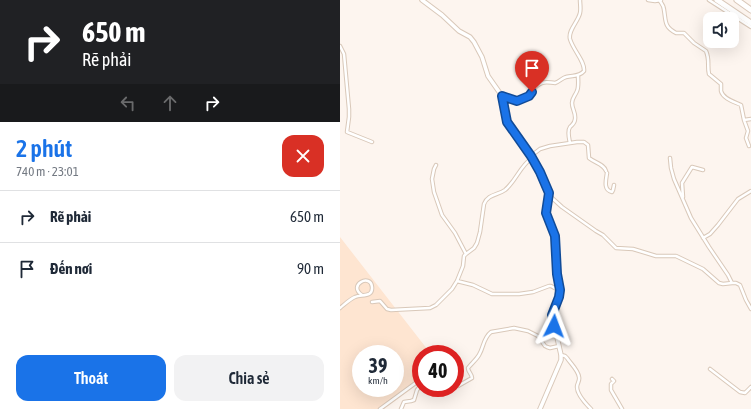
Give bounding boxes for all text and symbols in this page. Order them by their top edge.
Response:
map controls [703,12,739,48]
button: sound [703,12,739,48]
icon: right [16,16,68,68]
text: 650 m [82,16,145,48]
text: Rẽ phải [82,49,131,70]
pin [515,51,549,92]
icon: arrive [521,57,543,79]
icon: left [117,92,139,114]
icon: ahead [159,92,181,114]
icon: right [201,92,223,114]
text: 2 phút [16,135,72,162]
button: close [282,135,324,177]
text: 740 m · 23:01 [16,164,79,179]
icon: right [16,206,38,228]
text: Rẽ phải [50,208,91,225]
text: 650 m [290,208,324,225]
icon: arrive [16,258,38,280]
text: Đến nơi [50,260,92,277]
text: 90 m [297,260,324,277]
position arrow [533,305,575,347]
speed limit sign: 40 [412,345,464,397]
text: 39 [369,354,387,377]
button: Thoát [16,355,166,401]
button: Chia sẻ [174,355,324,401]
text: km/h [368,375,388,386]

